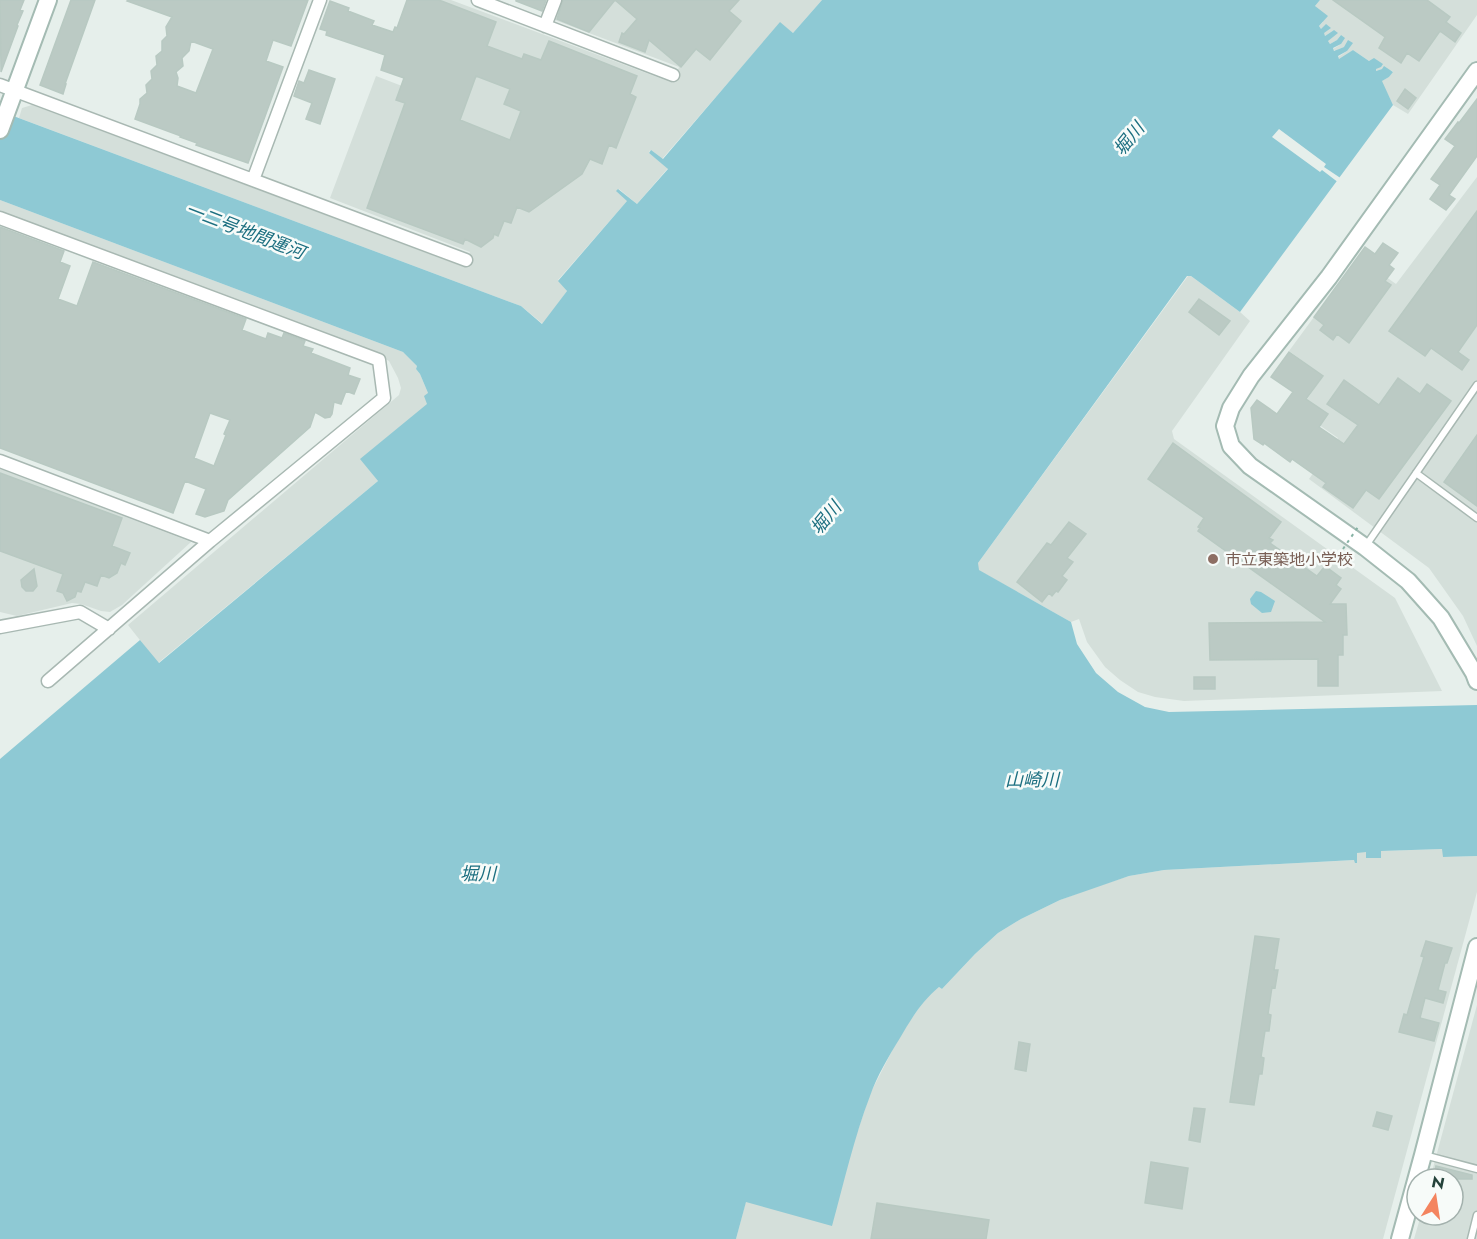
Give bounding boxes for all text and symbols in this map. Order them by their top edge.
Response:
water label: 堀川 [1108,115,1152,161]
water label: 一二号地間運河 [182,196,311,267]
water label: 堀川 [805,494,849,540]
place label: 市立東築地小学校 [1225,548,1353,571]
marker: 市立東築地小学校 [1206,552,1220,566]
water label: 山崎川 [1005,767,1061,793]
water label: 堀川 [460,861,498,887]
north arrow [1405,1167,1465,1227]
text: N [1429,1170,1447,1195]

